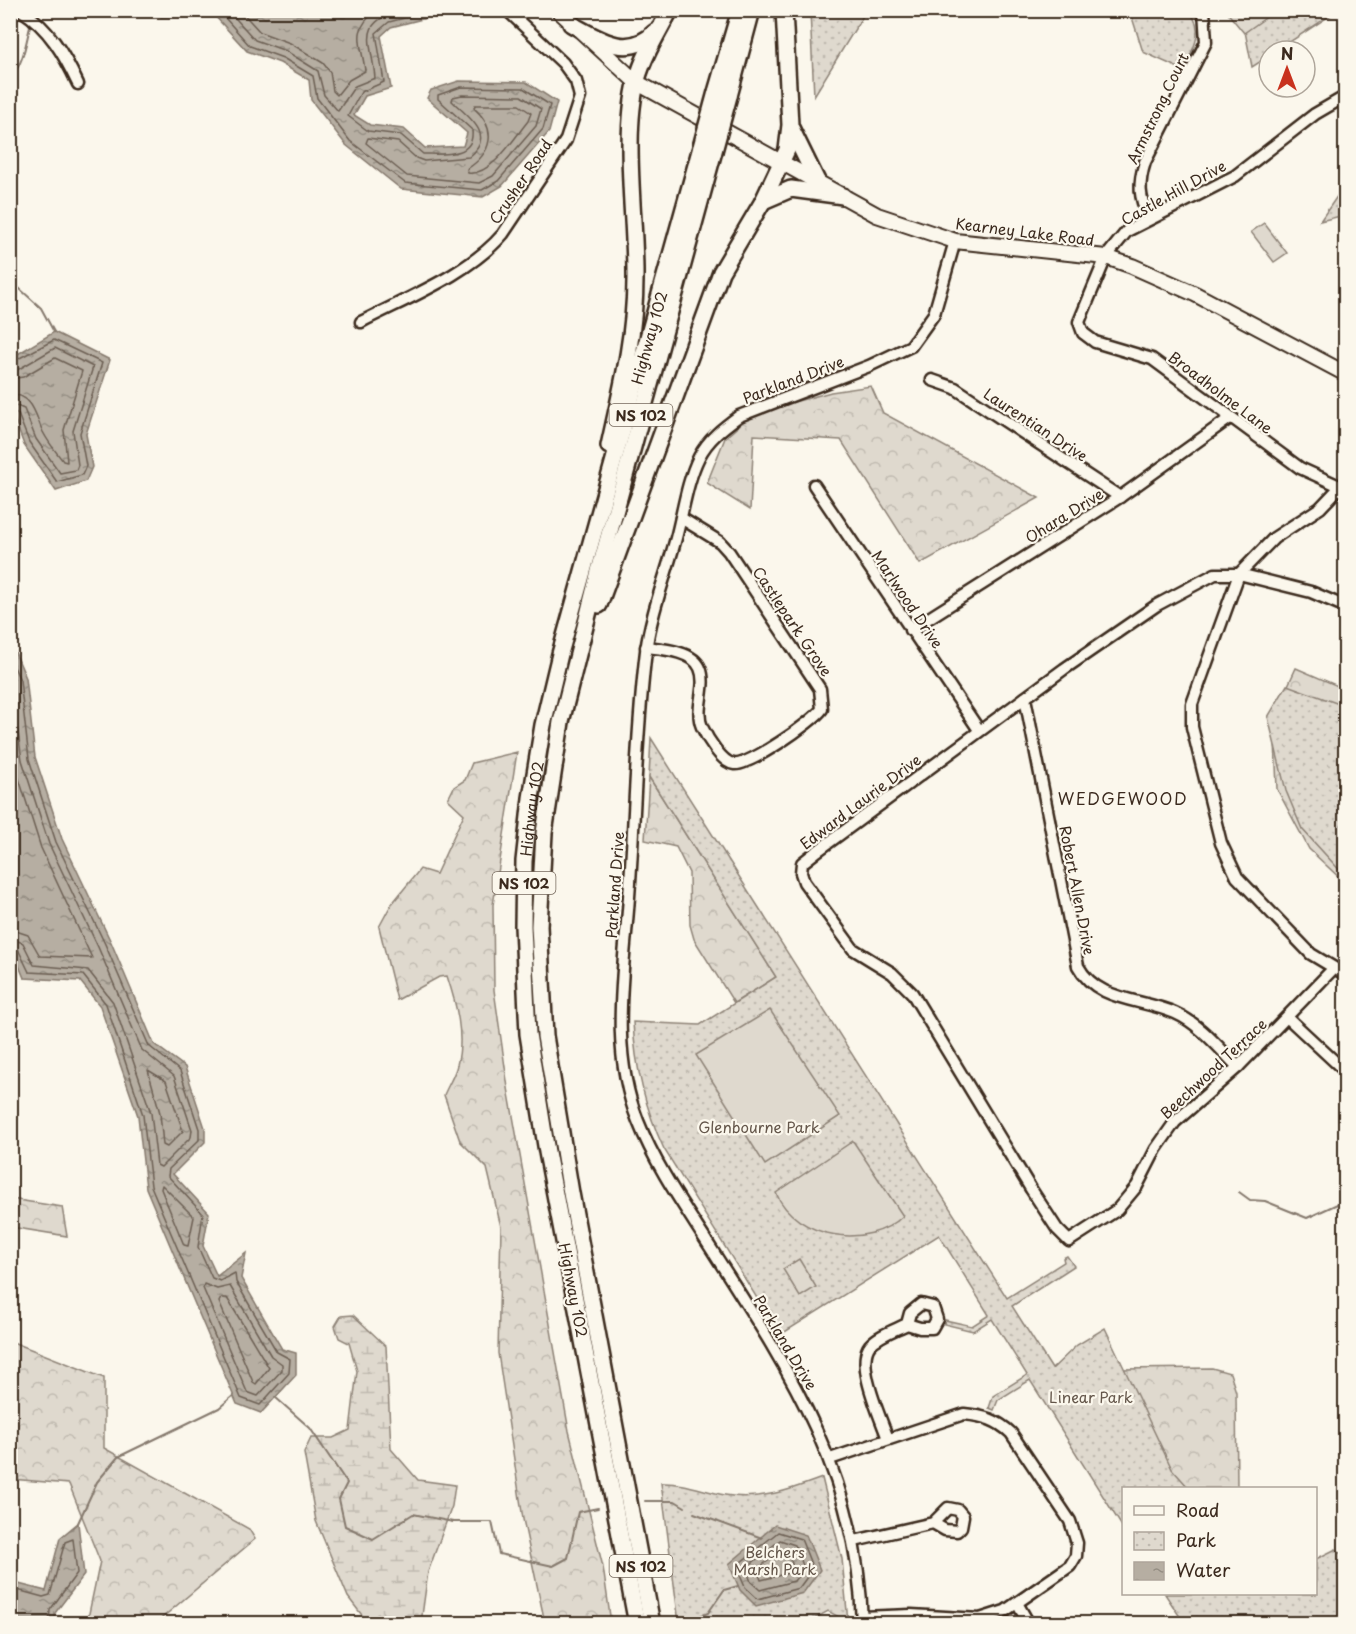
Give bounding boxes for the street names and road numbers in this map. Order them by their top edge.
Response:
street label: Armstrong Court [1120,48,1194,168]
street label: Crusher Road [483,134,557,228]
street label: Castle Hill Drive [1116,154,1230,230]
street label: Kearney Lake Road [954,211,1096,251]
street label: Highway 102 [624,288,672,387]
street label: Broadholme Lane [1164,345,1278,439]
street label: Parkland Drive [739,349,847,409]
street label: Laurentian Drive [979,382,1093,466]
road number: NS 102 [610,404,672,426]
street label: Ohara Drive [1020,482,1108,548]
street label: Marlwood Drive [867,545,949,653]
street label: Castlepark Grove [748,561,838,681]
street label: Edward Laurie Drive [795,748,925,854]
street label: Highway 102 [513,759,548,857]
street label: Robert Allen Drive [1054,824,1102,956]
street label: Parkland Drive [599,831,629,939]
road number: NS 102 [492,872,556,894]
street label: Beechwood Terrace [1154,1012,1272,1124]
street label: Highway 102 [554,1241,594,1339]
street label: Parkland Drive [749,1290,823,1394]
road number: NS 102 [610,1555,672,1577]

